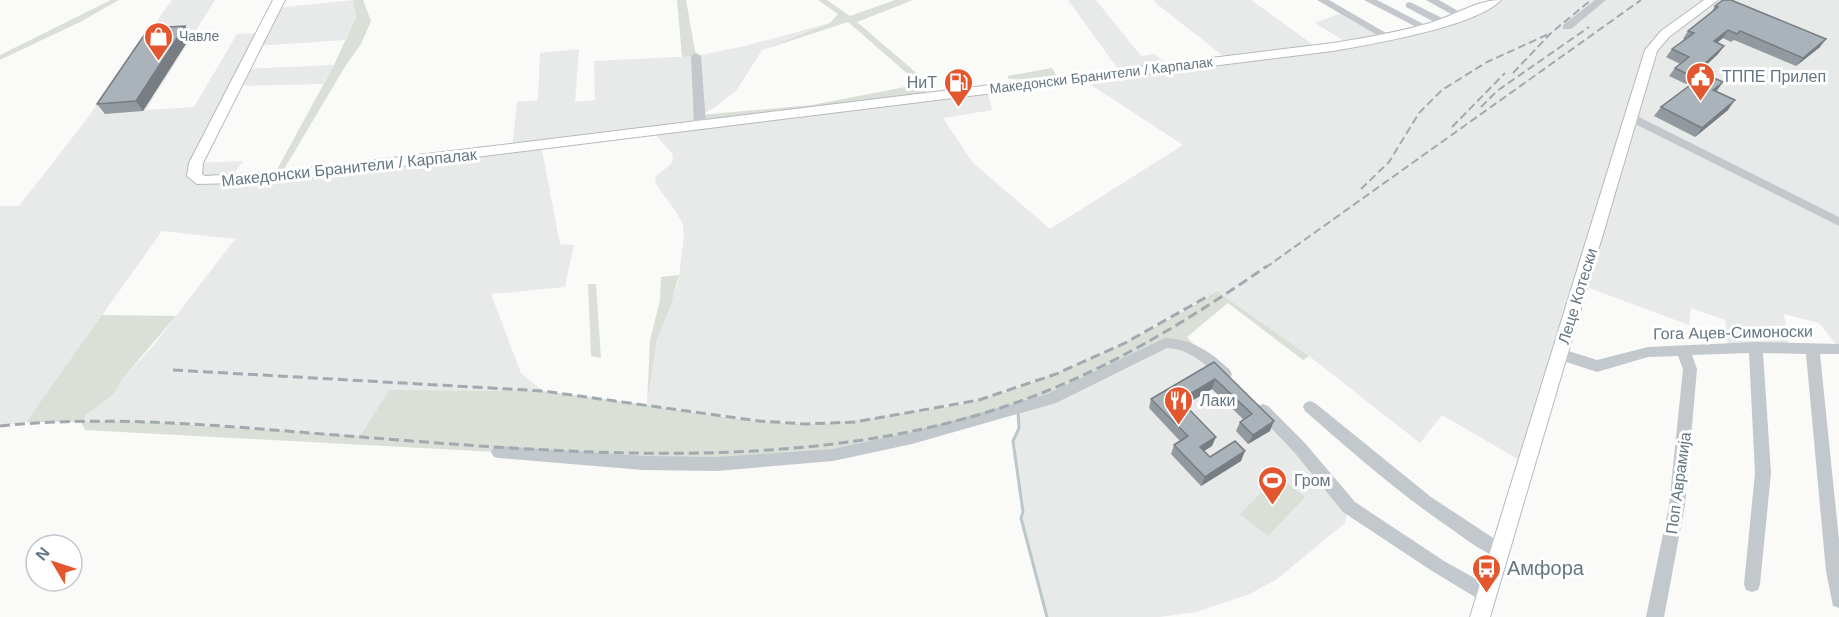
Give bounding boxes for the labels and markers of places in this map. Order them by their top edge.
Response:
shop icon: Чавле [142,20,174,62]
place label: Чавле [179,28,219,44]
public building icon: ТППЕ Прилеп [1685,60,1717,102]
fuel station icon: НиТ [942,66,974,108]
place label: ТППЕ Прилеп [1722,68,1826,85]
place label: НиТ [907,74,937,91]
restaurant icon: Лаки [1163,384,1195,426]
place label: Лаки [1200,392,1235,409]
sports icon: Гром [1257,464,1289,506]
place label: Гром [1294,472,1331,489]
bus stop icon: Амфора [1470,552,1502,594]
place label: Амфора [1507,557,1585,579]

